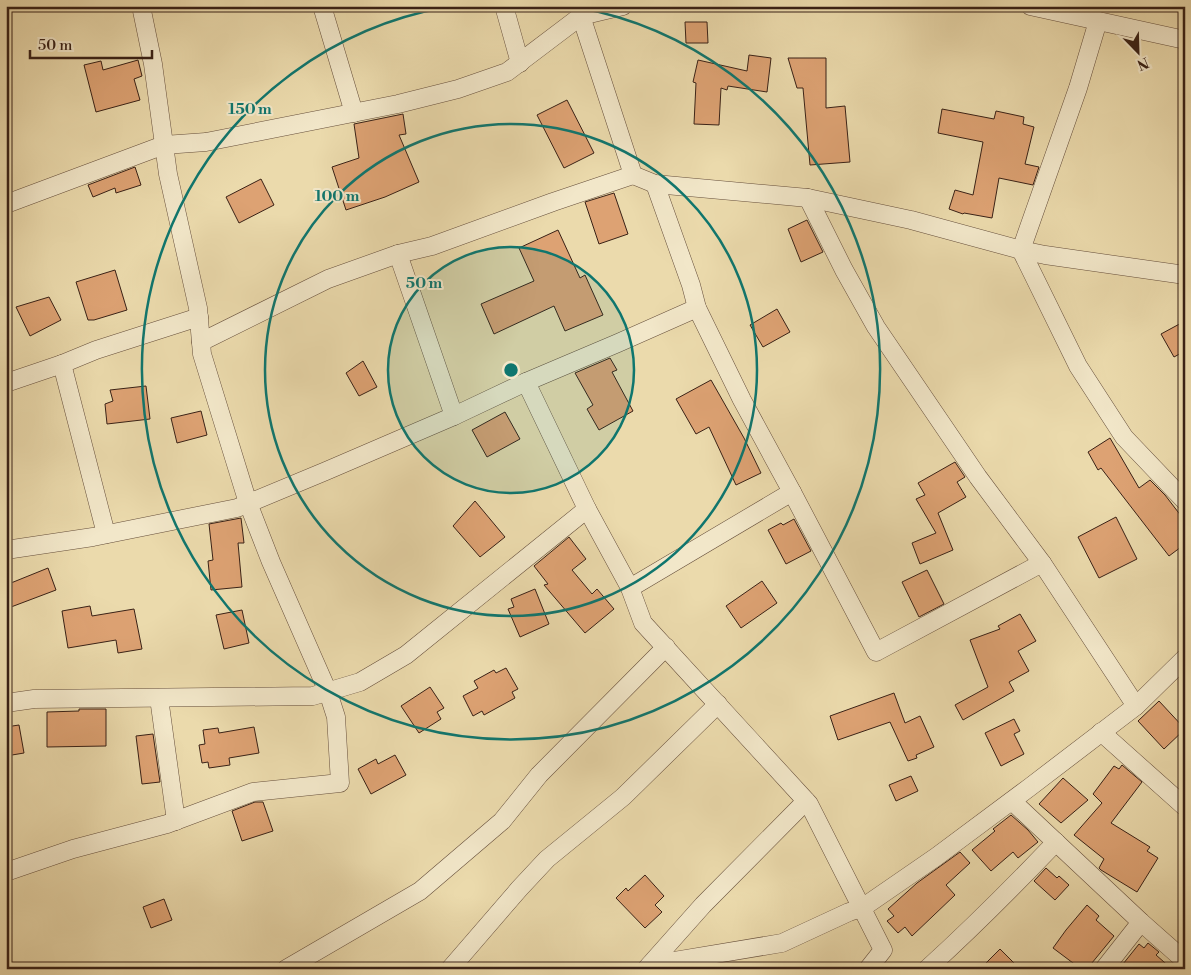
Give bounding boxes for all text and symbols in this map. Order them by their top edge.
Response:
scale bar [30,28,152,60]
north arrow [1114,28,1164,78]
text: 50 m [38,36,72,55]
text: N [1134,53,1151,73]
text: 150 m [228,100,272,119]
text: 100 m [315,187,360,206]
text: 50 m [406,274,442,293]
centre of rings [502,361,520,379]

